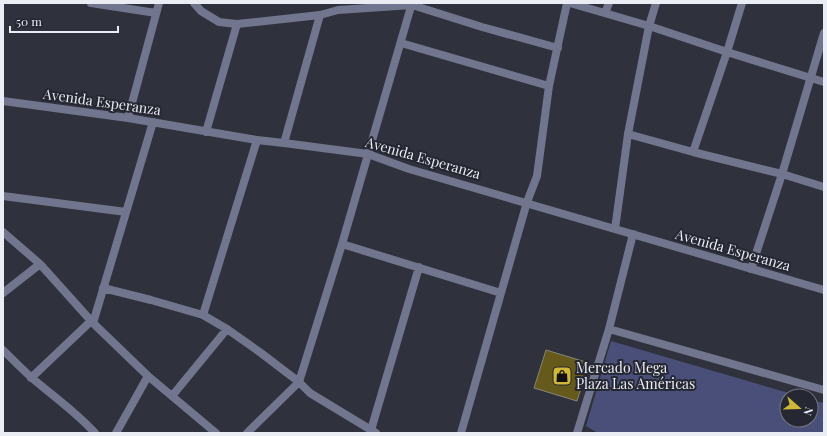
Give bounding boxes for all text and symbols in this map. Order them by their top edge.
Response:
scale bar [10,8,118,34]
text: 50 m [16,13,42,29]
street label: Avenida Esperanza [41,84,162,119]
street label: Avenida Esperanza [362,132,483,183]
street label: Avenida Esperanza [672,224,793,275]
place label: Mercado Mega Plaza Las Américas [576,358,695,393]
shop icon: Mercado Mega Plaza Las Américas [551,365,573,387]
north arrow [779,388,819,428]
text: N [800,405,817,418]

